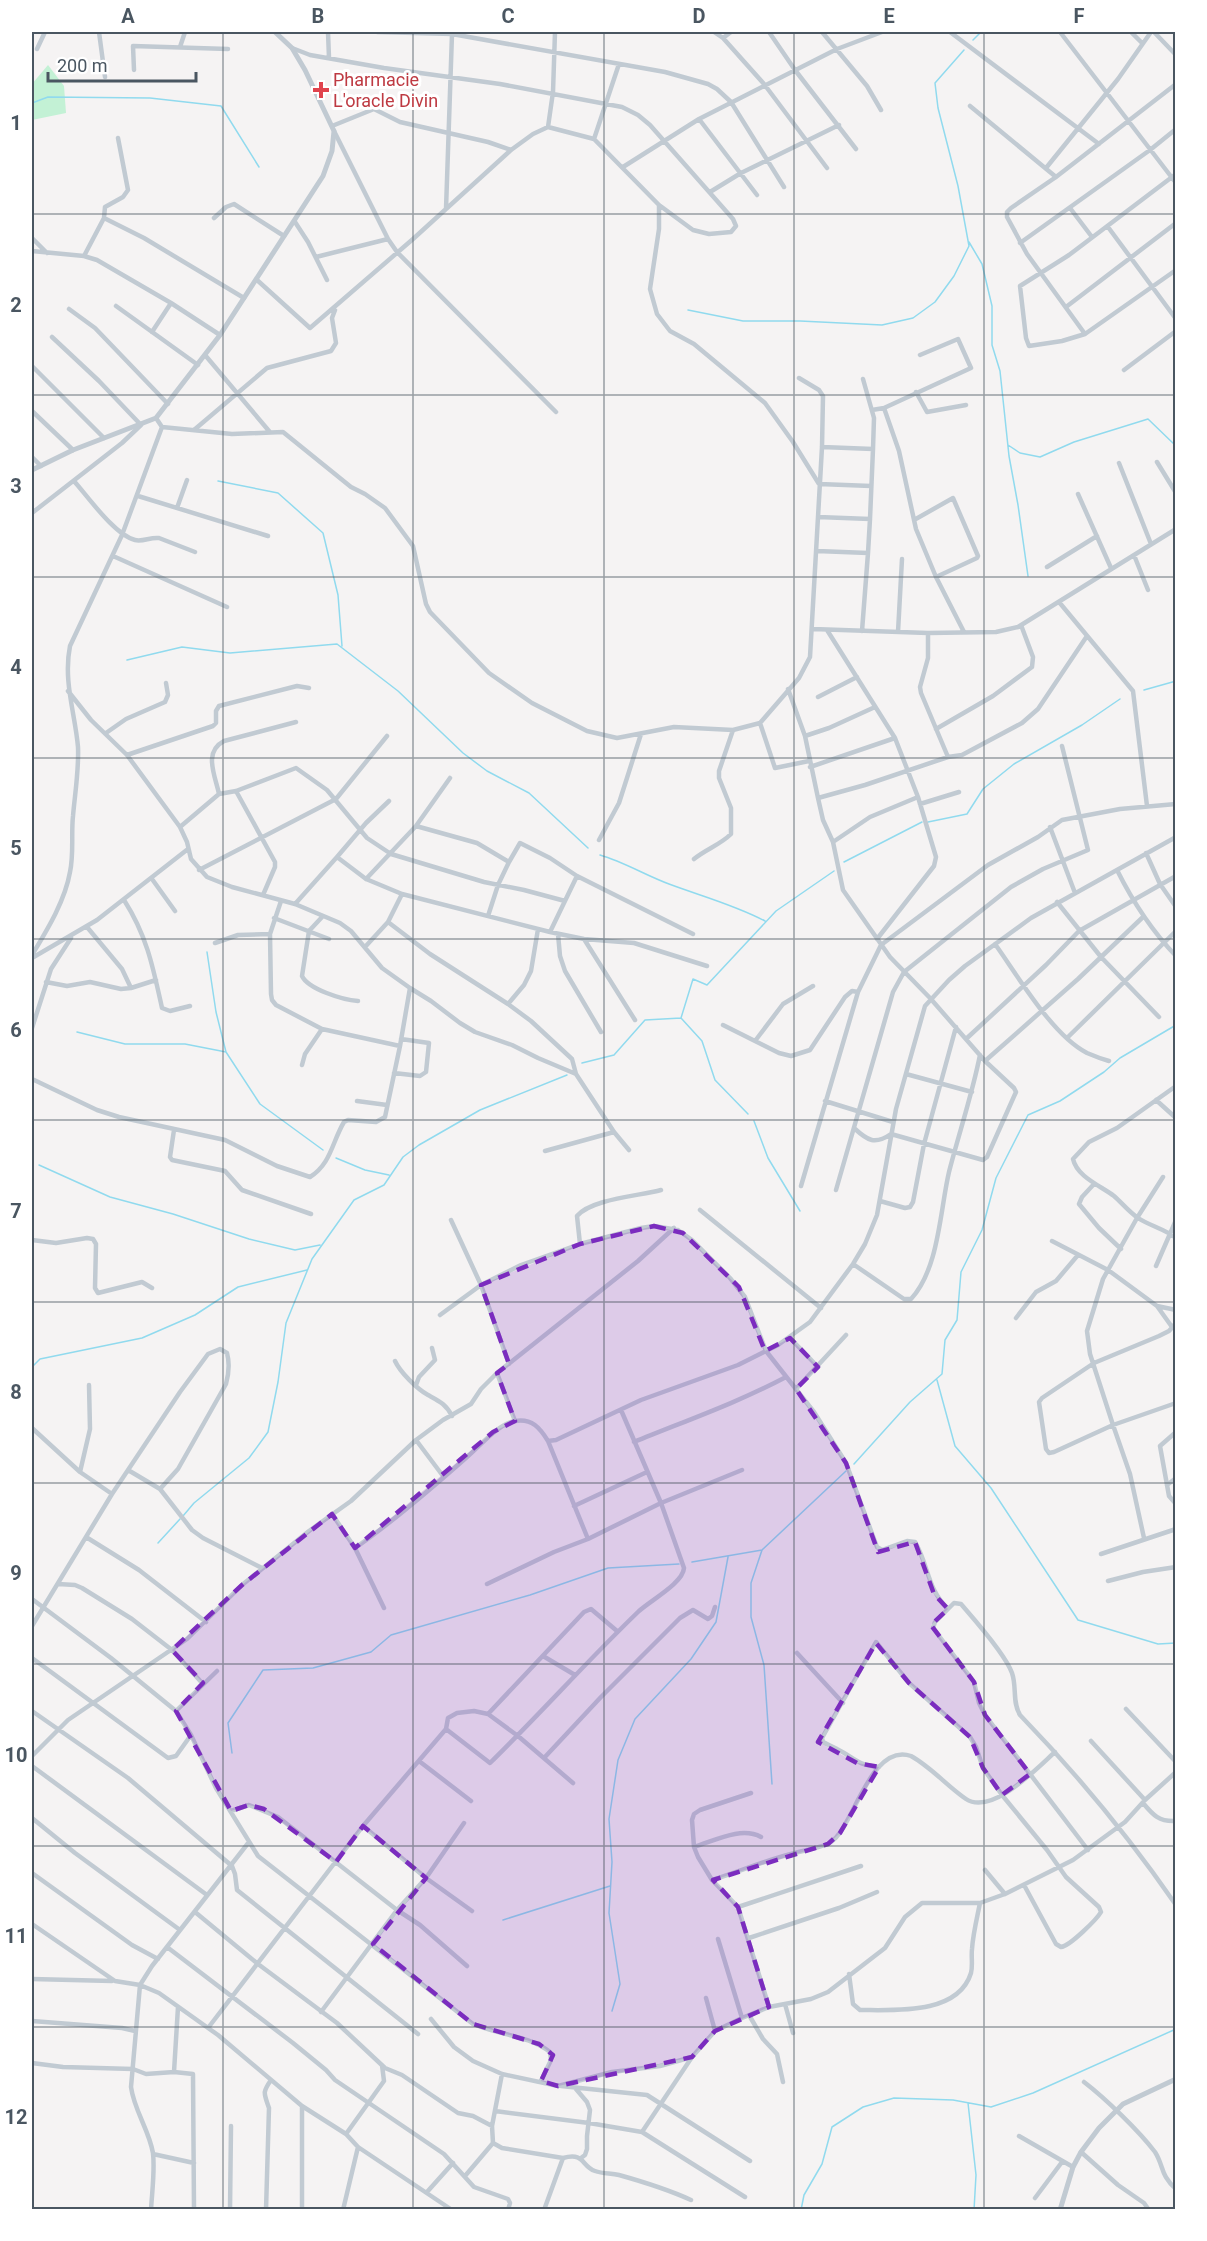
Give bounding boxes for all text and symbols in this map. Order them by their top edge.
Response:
text: A [121,4,135,28]
text: B [312,4,324,28]
text: C [501,4,515,28]
text: D [693,4,706,28]
text: E [883,4,895,28]
text: F [1074,4,1085,28]
scale bar [48,45,196,83]
text: 200 m [57,55,108,76]
place label: Pharmacie L'oracle Divin [333,69,438,111]
marker: Pharmacie L'oracle Divin [314,83,328,97]
text: 1 [10,111,22,135]
text: 2 [10,293,22,317]
text: 3 [10,474,22,498]
text: 4 [10,655,22,679]
text: 5 [10,836,22,860]
text: 6 [10,1018,22,1042]
text: 7 [10,1199,22,1223]
text: 8 [10,1380,22,1404]
text: 9 [10,1561,22,1585]
text: 10 [5,1743,27,1767]
text: 11 [5,1924,27,1948]
text: 12 [5,2105,27,2129]

